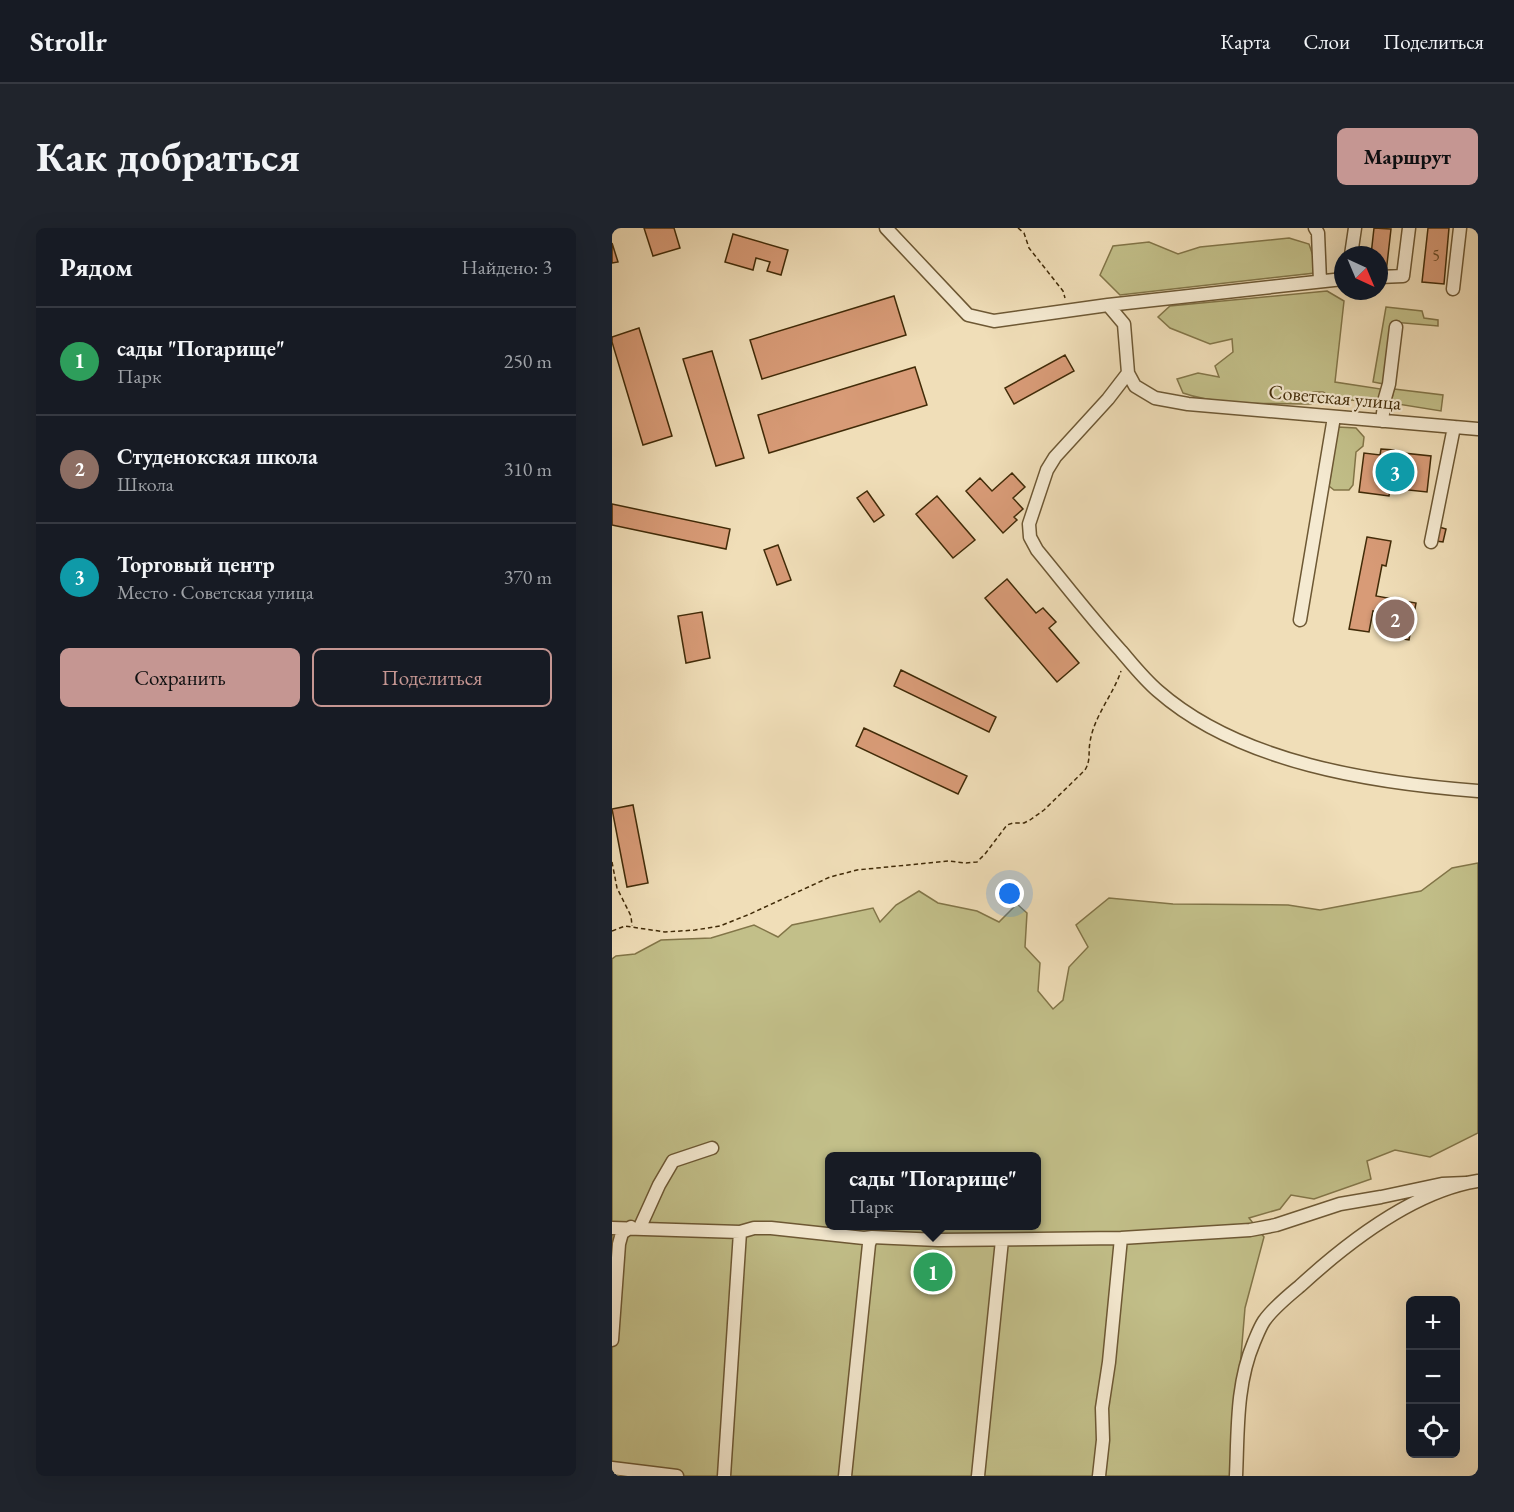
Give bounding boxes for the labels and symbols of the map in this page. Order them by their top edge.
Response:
house number: 5 [1432,245,1440,266]
north arrow [1334,246,1388,300]
street label: Советская улица [1267,378,1403,416]
pin: 3 [1376,450,1414,494]
pin: 2 [1376,596,1414,642]
your location [995,879,1024,908]
pin: 1 [914,1250,952,1294]

